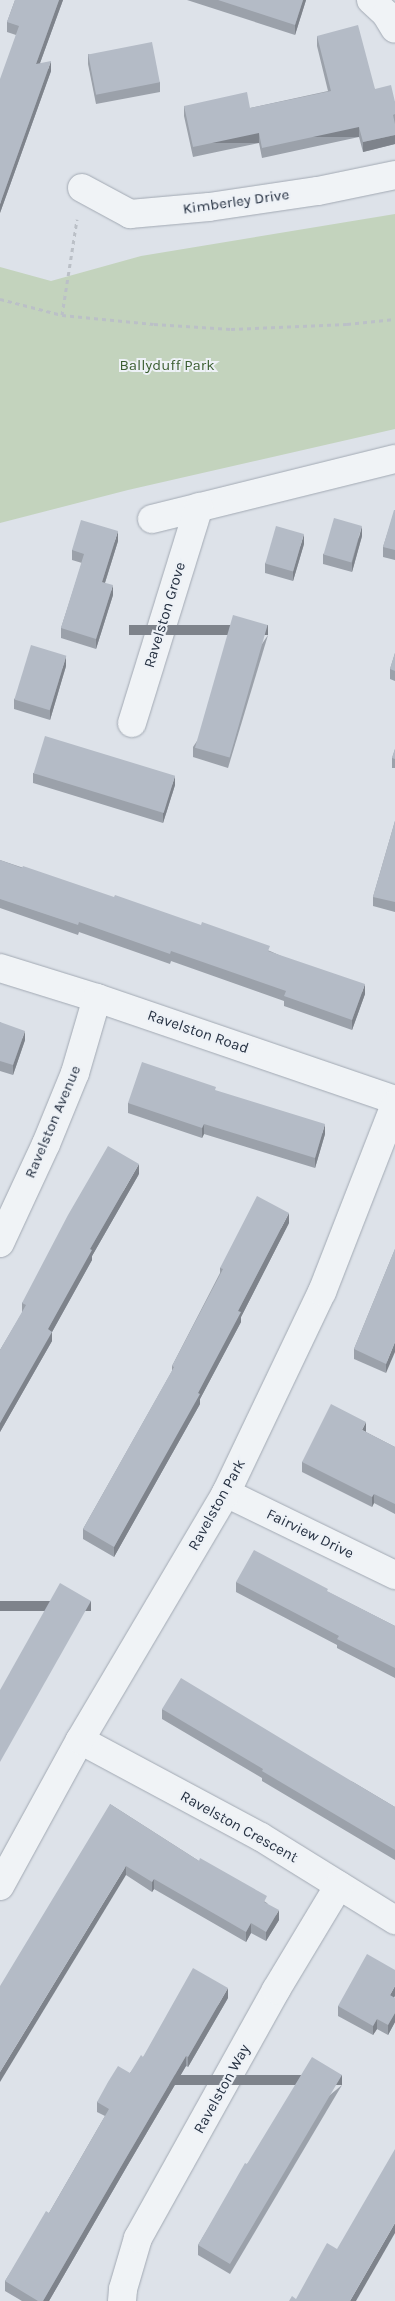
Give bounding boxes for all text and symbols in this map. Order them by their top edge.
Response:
street label: Kimberley Drive [182,186,290,218]
park label: Ballyduff Park [119,357,215,375]
street label: Ravelston Grove [140,560,190,670]
street label: Ravelston Road [145,1006,251,1058]
street label: Ravelston Avenue [21,1063,85,1181]
street label: Ravelston Park [184,1456,250,1554]
street label: Fairview Drive [263,1505,357,1563]
street label: Ravelston Crescent [177,1787,301,1867]
street label: Ravelston Way [190,2041,254,2137]

